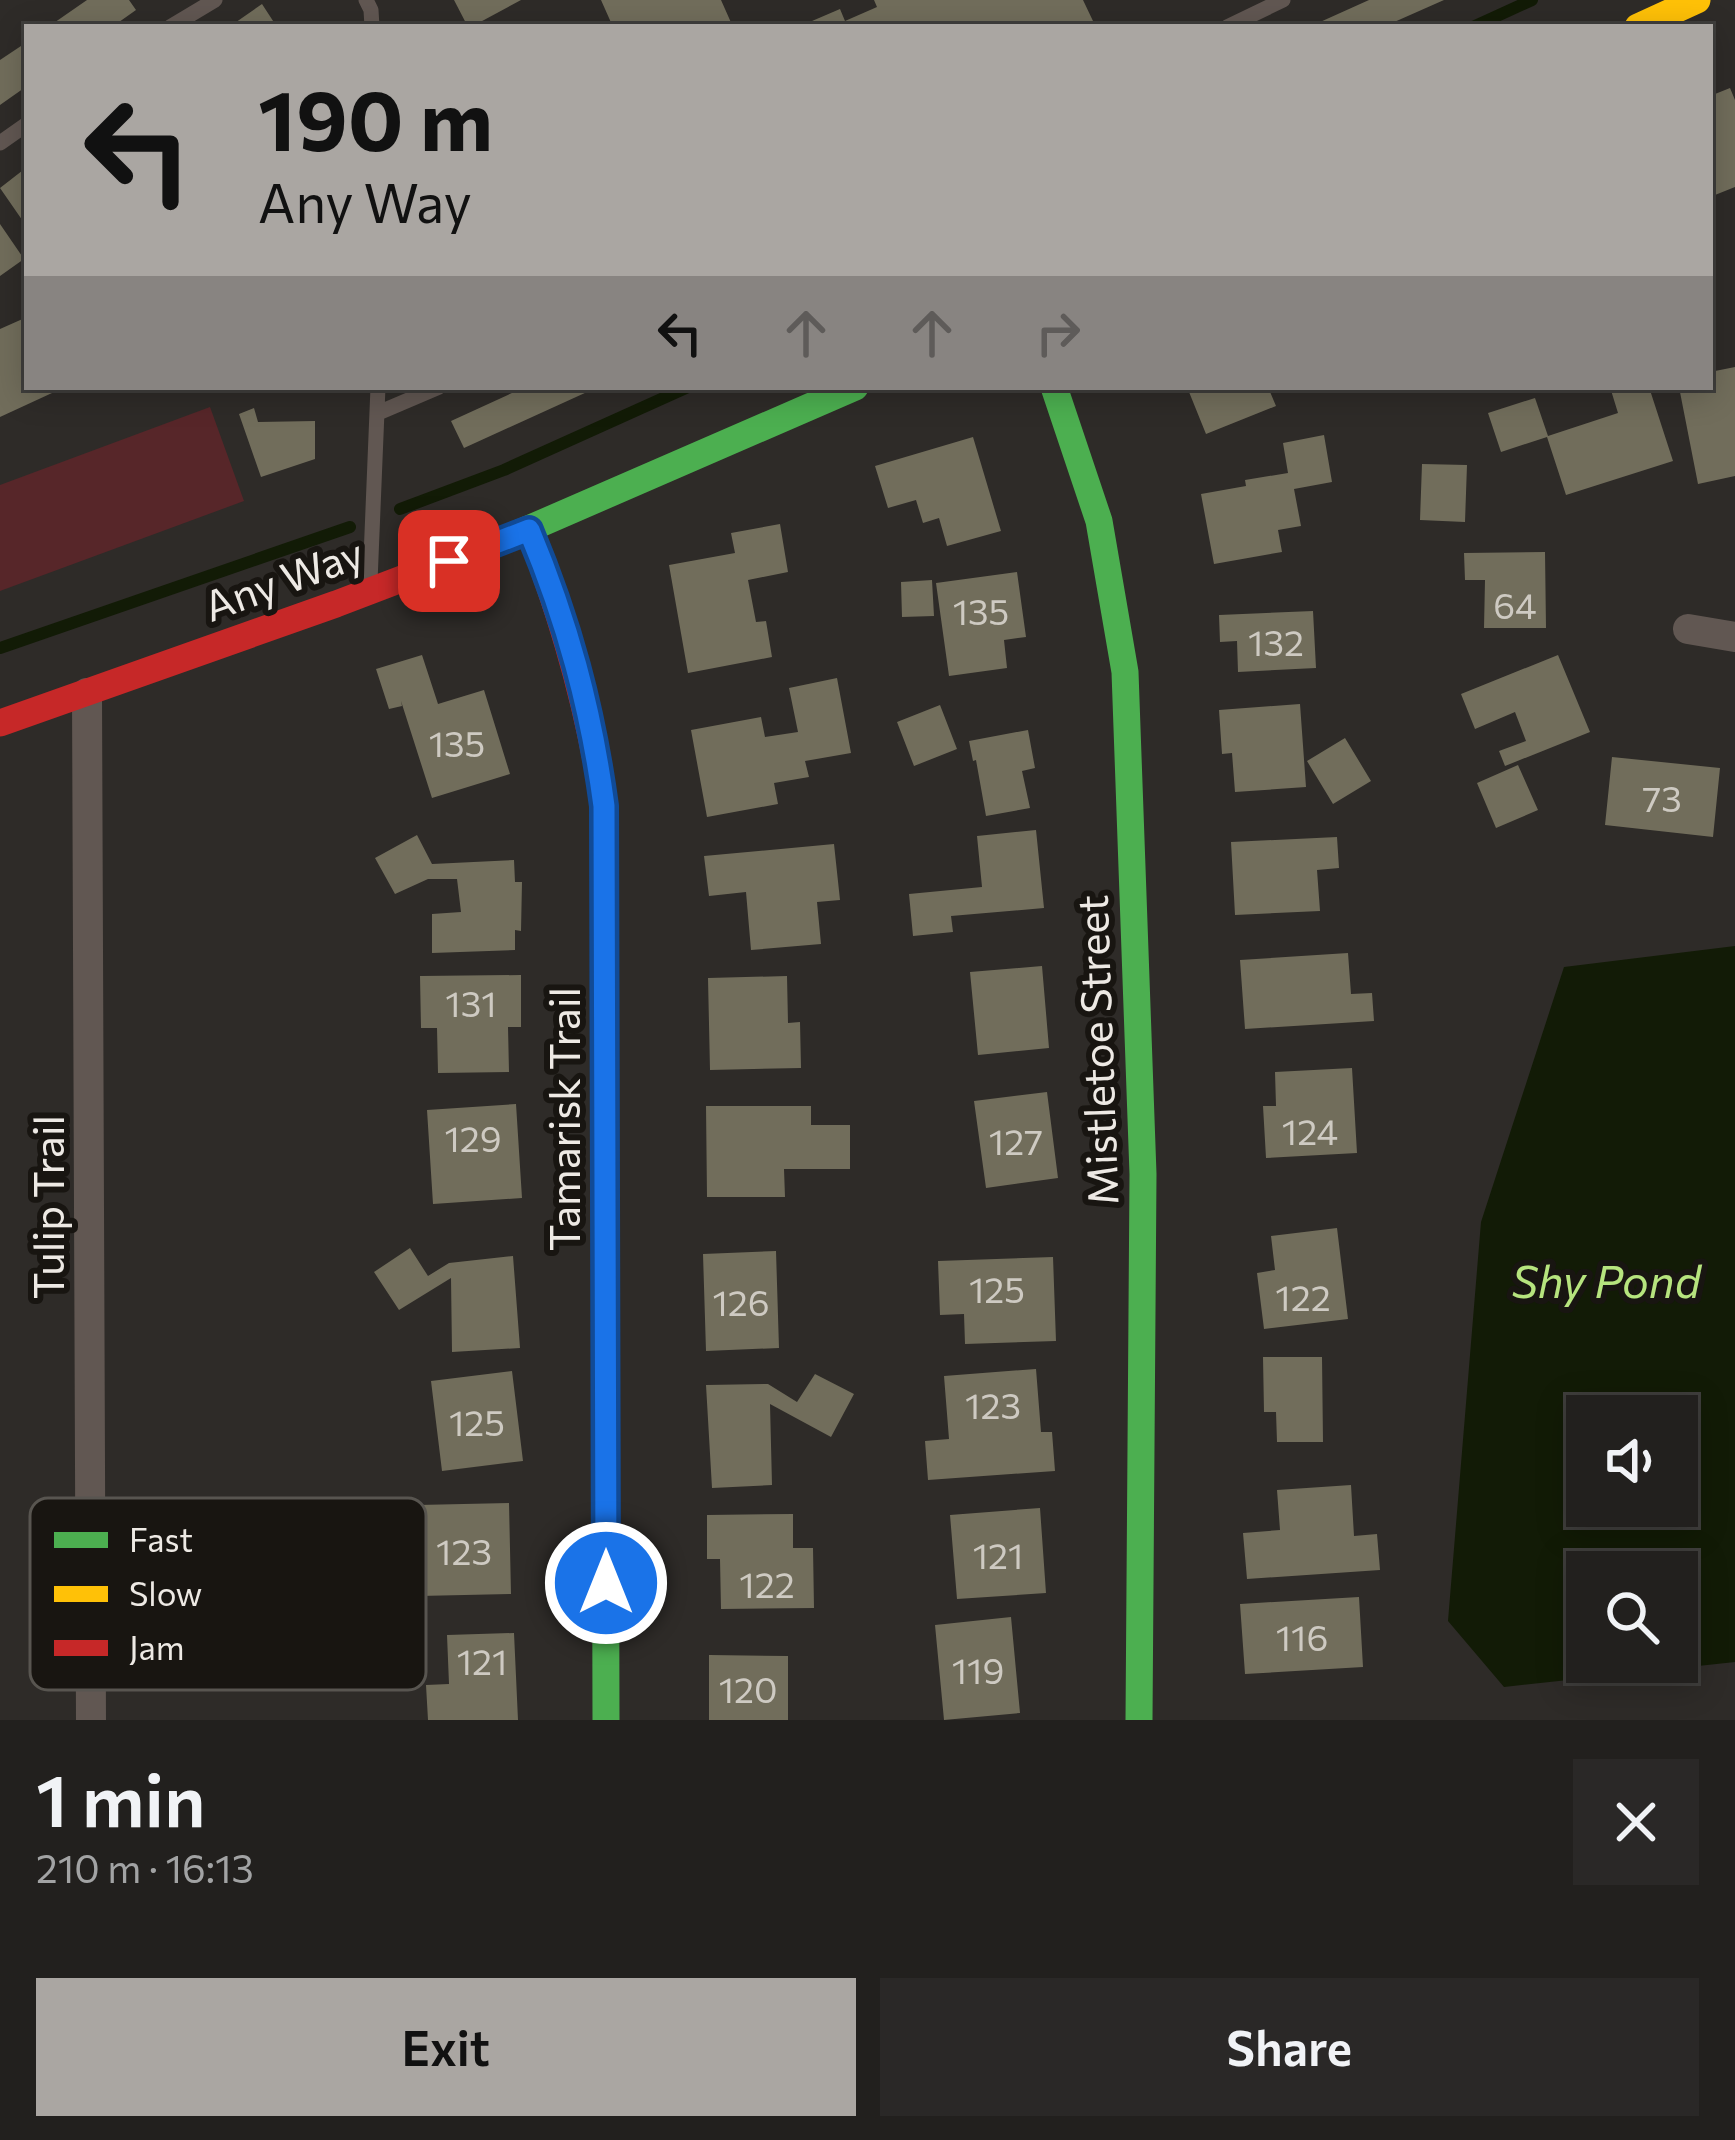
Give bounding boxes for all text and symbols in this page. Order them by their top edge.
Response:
text: 190 m [258,66,493,168]
icon: left [60,72,216,228]
text: Any Way [258,168,472,234]
icon: left [647,300,713,366]
icon: ahead [773,300,839,366]
icon: ahead [899,300,965,366]
icon: right [1025,300,1091,366]
pin [398,510,500,612]
street label: Any Way [196,525,370,631]
icon: arrive [416,528,482,594]
house number: 64 [1493,582,1537,626]
house number: 135 [953,588,1009,632]
house number: 132 [1248,619,1304,663]
house number: 135 [429,720,485,764]
house number: 73 [1642,775,1682,819]
street label: Mistletoe Street [1065,894,1127,1206]
house number: 131 [445,980,497,1024]
street label: Tamarisk Trail [537,987,589,1251]
house number: 124 [1282,1108,1338,1152]
street label: Tulip Trail [21,1115,73,1299]
house number: 129 [444,1115,502,1159]
house number: 127 [989,1118,1043,1162]
water label: Shy Pond [1511,1252,1703,1307]
house number: 125 [969,1266,1025,1310]
house number: 122 [1275,1274,1331,1318]
house number: 126 [712,1279,770,1323]
house number: 123 [965,1382,1021,1426]
map controls [1566,1395,1698,1683]
button: sound [1566,1395,1698,1527]
house number: 125 [449,1399,505,1443]
legend [30,1498,426,1690]
text: Fast [129,1518,193,1559]
position arrow [543,1520,669,1646]
house number: 123 [436,1528,492,1572]
house number: 121 [973,1532,1023,1576]
button: search [1566,1551,1698,1683]
house number: 122 [739,1561,795,1605]
text: Slow [129,1572,202,1613]
house number: 116 [1276,1614,1328,1658]
text: Jam [129,1626,185,1667]
house number: 121 [457,1638,507,1682]
house number: 119 [952,1647,1004,1691]
house number: 120 [719,1666,777,1710]
text: 1 min [36,1754,206,1842]
button: close [1573,1759,1699,1885]
text: 210 m · 16:13 [36,1843,254,1891]
button: Exit [36,1978,856,2116]
button: Share [880,1978,1699,2116]

